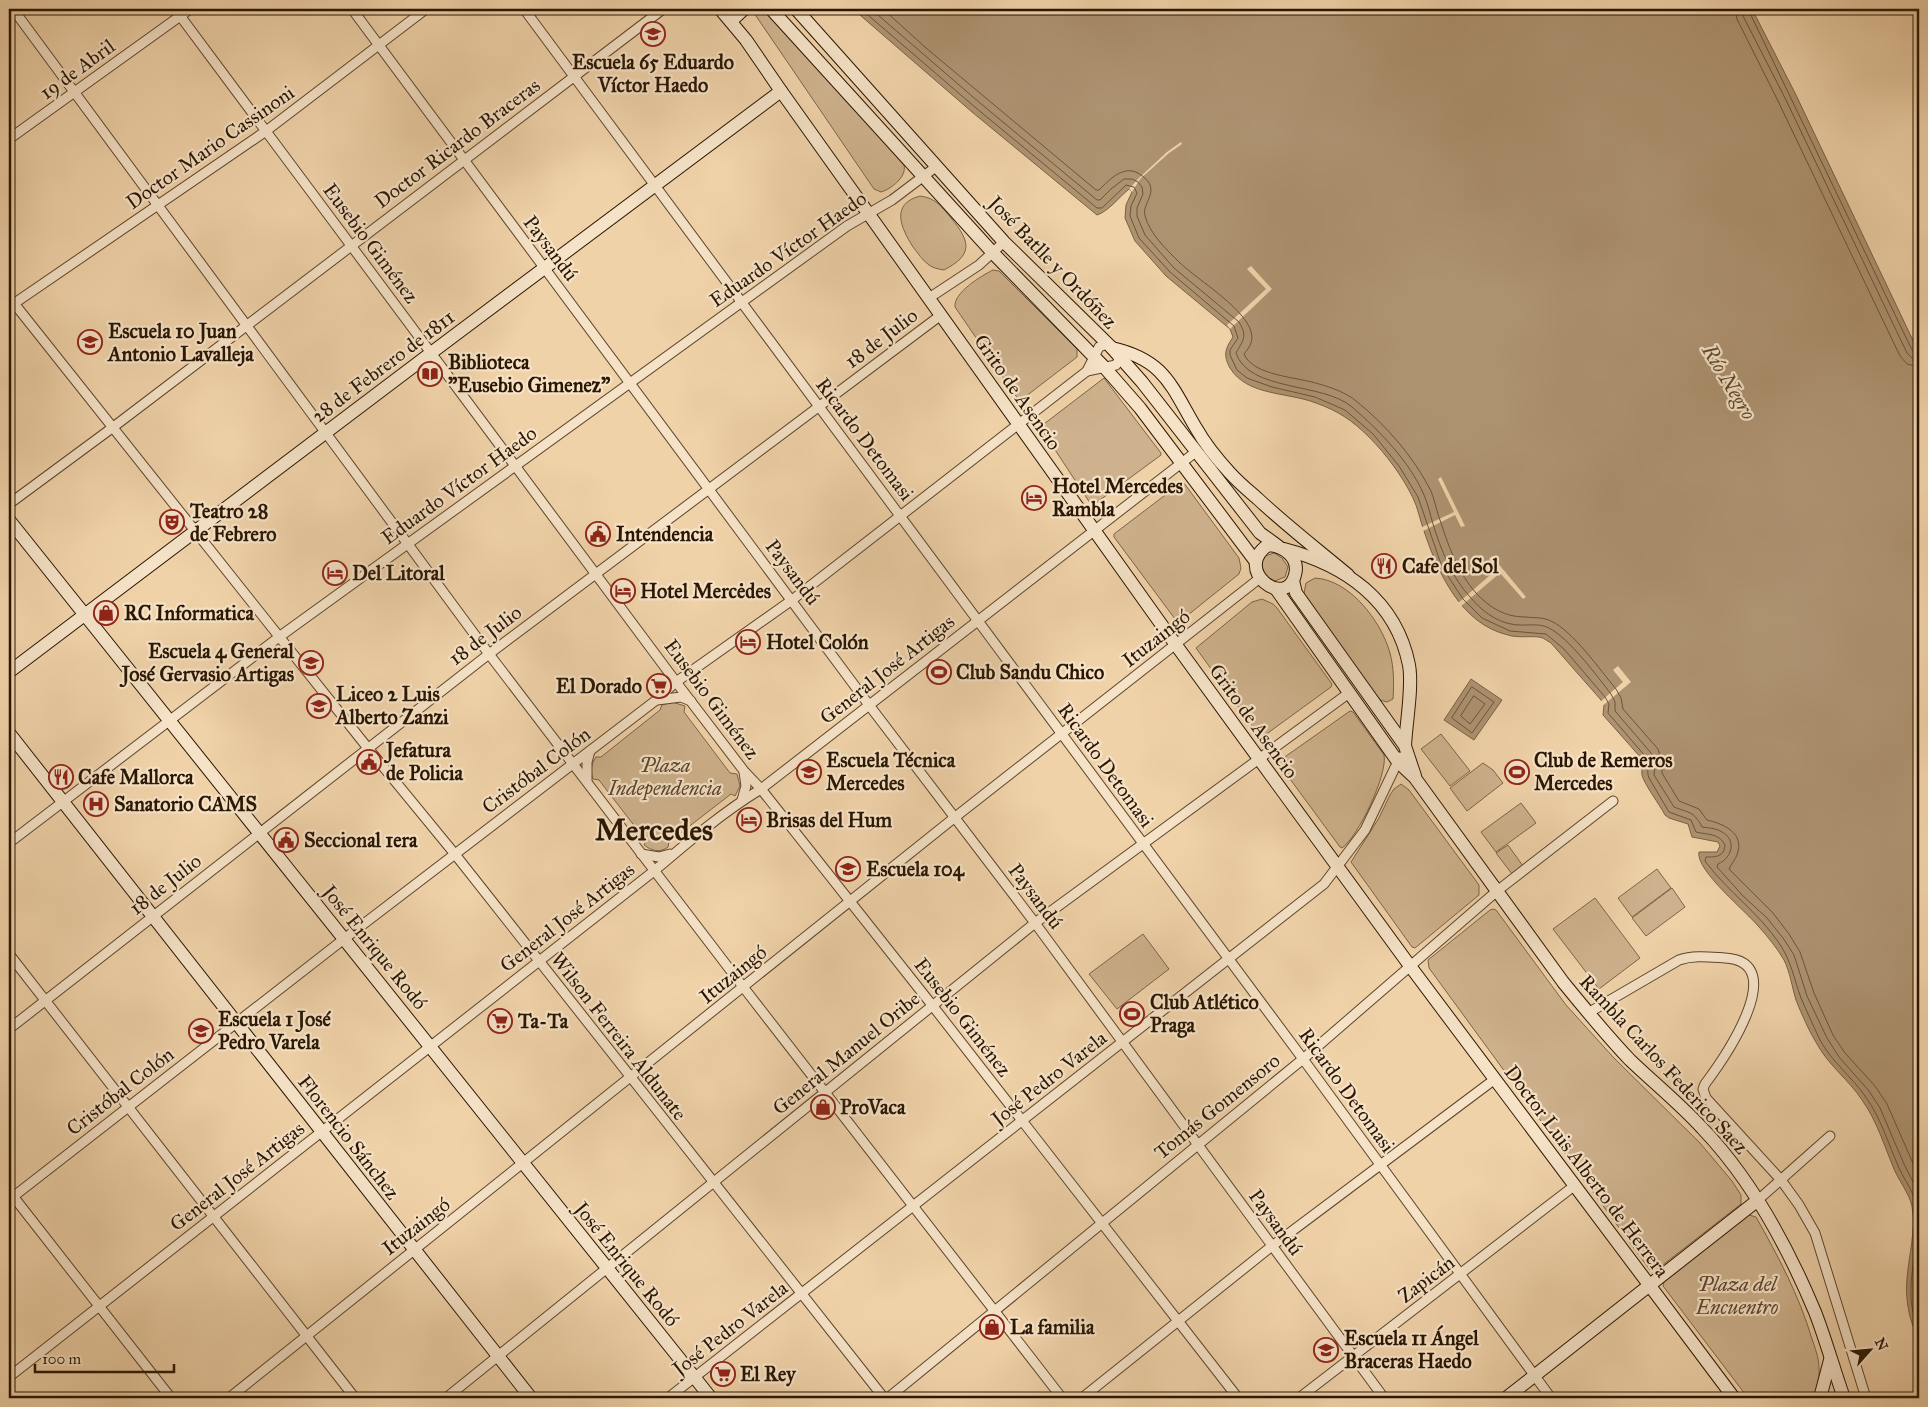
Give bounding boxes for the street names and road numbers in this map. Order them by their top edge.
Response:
street label: 19 de Abril [35,33,120,104]
street label: Doctor Ricardo Braceras [370,73,544,213]
street label: Doctor Mario Cassinoni [121,80,299,214]
street label: Eusebio Giménez [318,178,424,308]
street label: Eduardo Víctor Haedo [705,186,871,312]
street label: José Batlle y Ordóñez [981,189,1122,334]
street label: Paysandú [519,210,584,286]
street label: 18 de Julio [840,303,923,374]
street label: 28 de Febrero de 1811 [307,304,459,428]
street label: Grito de Asencio [969,329,1067,455]
street label: Ricardo Detomasi [811,373,919,506]
street label: Eduardo Víctor Haedo [377,421,541,549]
street label: Paysandú [761,534,826,610]
street label: 18 de Julio [444,600,527,671]
street label: Ituzaingó [1117,604,1195,673]
street label: General José Artigas [815,609,960,730]
street label: Eusebio Giménez [659,634,765,764]
street label: Grito de Asencio [1204,659,1304,783]
street label: Ricardo Detomasi [1053,698,1159,832]
street label: Cristóbal Colón [477,721,595,818]
street label: 18 de Julio [124,848,206,920]
street label: General José Artigas [495,857,640,978]
street label: Paysandú [1004,858,1069,934]
street label: José Enrique Rodó [315,878,433,1015]
street label: Ituzaingó [695,940,772,1009]
street label: Wilson Ferreira Aldunate [546,947,692,1125]
street label: Eusebio Giménez [909,953,1017,1081]
street label: Rambla Carlos Federico Saez [1575,969,1753,1159]
street label: General Manuel Oribe [768,986,924,1120]
street label: Ricardo Detomasi [1294,1023,1400,1157]
street label: José Pedro Varela [985,1025,1112,1132]
street label: Cristóbal Colón [62,1042,178,1140]
street label: Tomás Gomensoro [1149,1048,1285,1164]
street label: Doctor Luis Alberto de Herrera [1499,1060,1675,1282]
street label: Florencio Sánchez [293,1070,405,1204]
street label: General José Artigas [165,1116,310,1237]
street label: Paysandú [1244,1184,1308,1260]
street label: Ituzaingó [377,1192,455,1261]
street label: José Enrique Rodó [567,1195,685,1332]
street label: Zapicán [1393,1250,1459,1308]
street label: José Pedro Varela [666,1275,793,1382]

